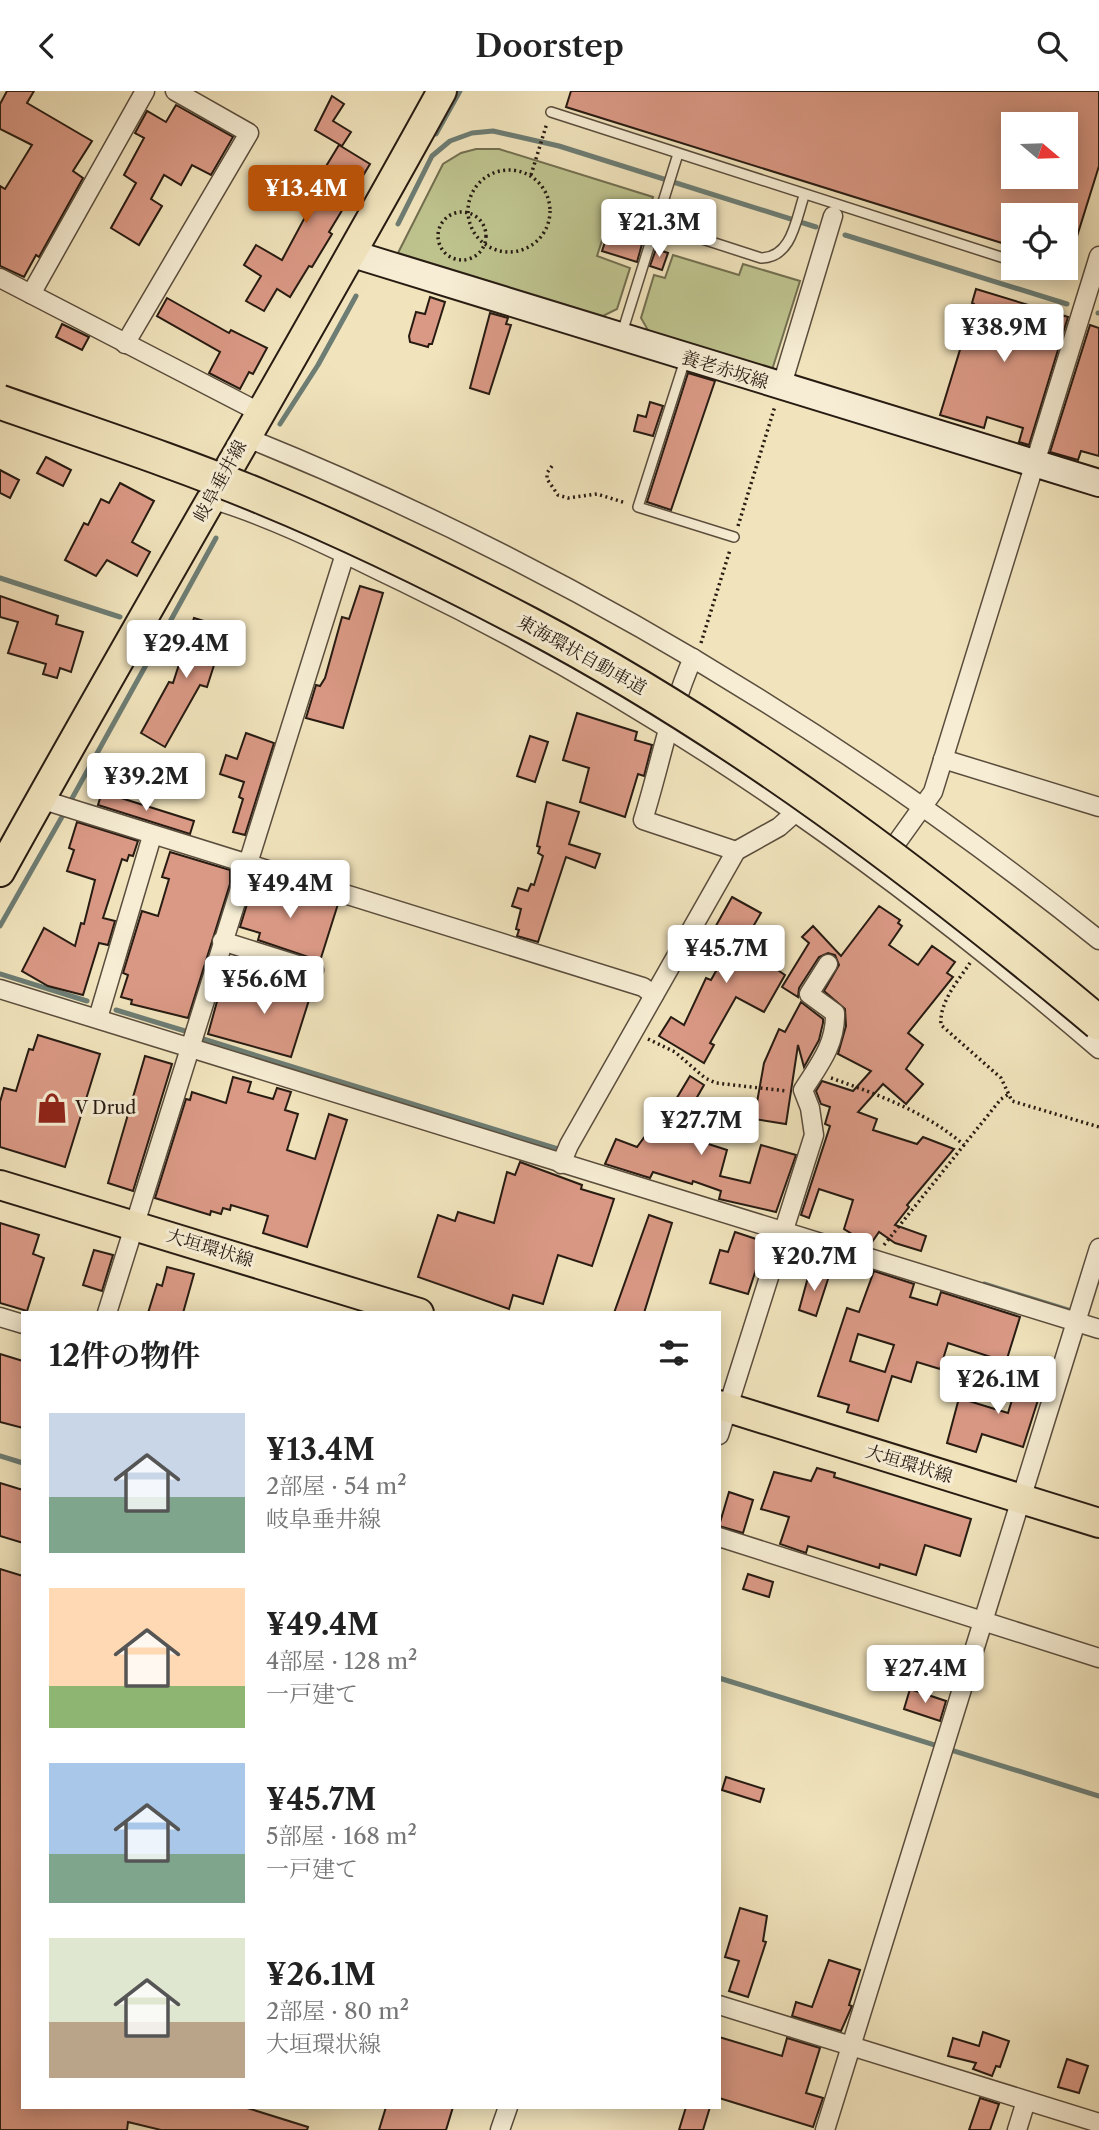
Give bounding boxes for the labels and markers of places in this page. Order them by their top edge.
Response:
pin: ¥13.4M [249,165,363,225]
pin: ¥21.3M [602,199,716,259]
pin: ¥38.9M [947,305,1061,364]
pin: ¥29.4M [129,621,243,680]
pin: ¥39.2M [89,753,203,813]
pin: ¥49.4M [233,861,347,920]
pin: ¥45.7M [669,925,783,985]
pin: ¥56.6M [207,957,321,1016]
shop icon: V Drud [35,1091,69,1125]
place label: V Drud [74,1097,136,1119]
pin: ¥27.7M [644,1097,758,1157]
pin: ¥20.7M [757,1233,871,1293]
pin: ¥26.1M [941,1357,1055,1416]
pin: ¥27.4M [868,1645,982,1705]

